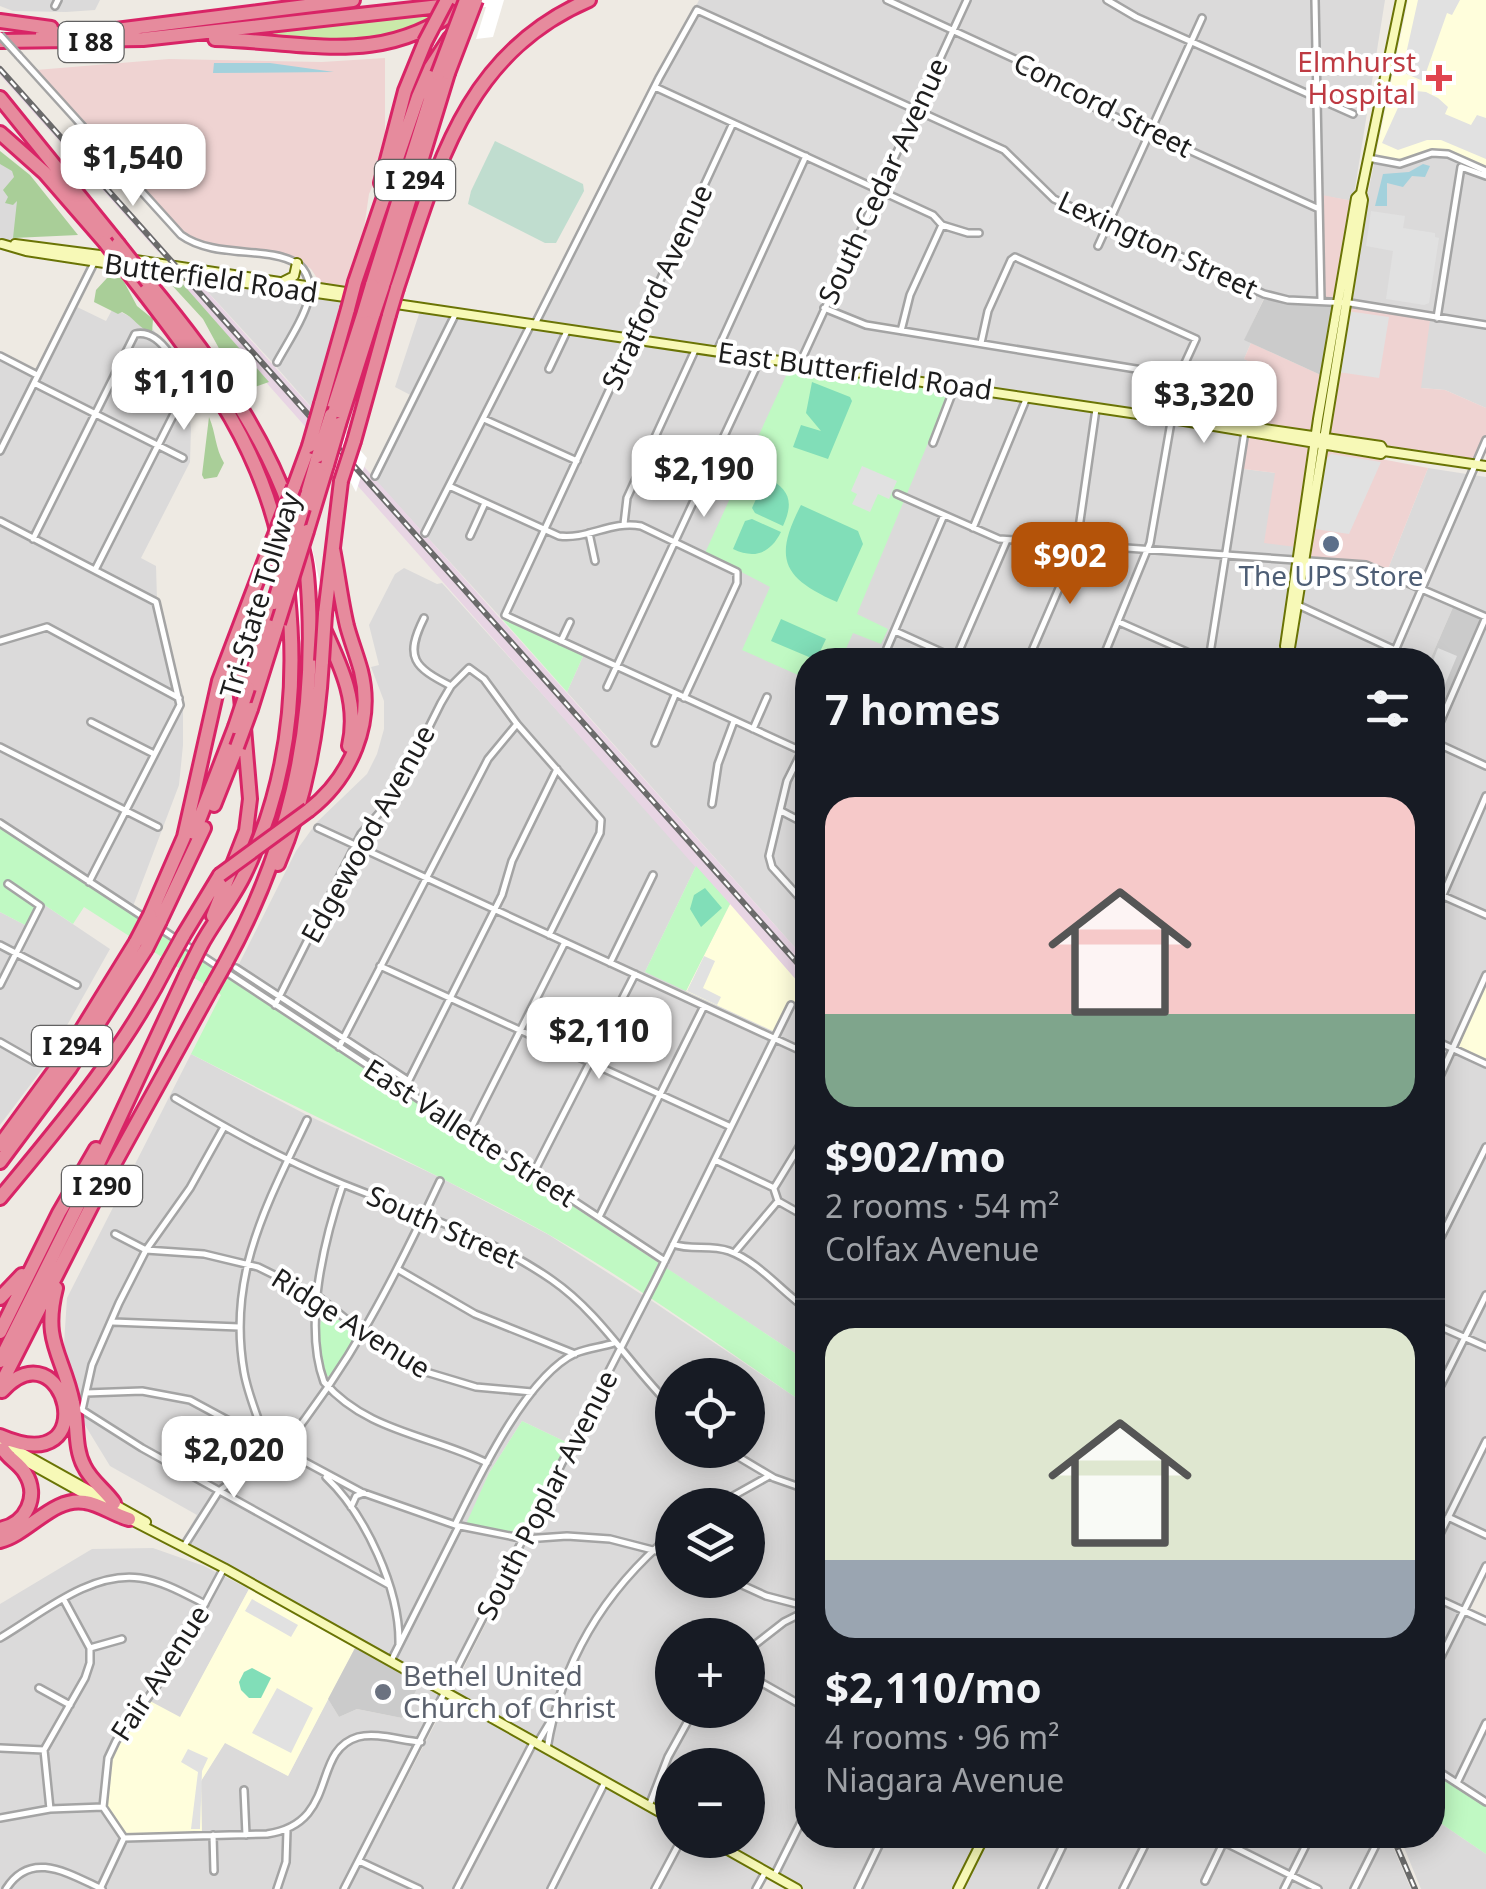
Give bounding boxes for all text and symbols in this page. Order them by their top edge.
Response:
road number: I 88 [58,22,124,62]
place label: Elmhurst Hospital [1297,42,1416,112]
street label: Concord Street [1008,43,1199,166]
street label: South Cedar Avenue [808,51,956,310]
marker: Elmhurst Hospital [1426,65,1452,91]
pin: $1,540 [52,124,214,209]
text: $1,540 [83,135,183,178]
road number: I 294 [375,160,455,200]
street label: Stratford Avenue [592,178,720,396]
street label: Lexington Street [1052,181,1264,307]
street label: Butterfield Road [102,243,320,311]
street label: East Butterfield Road [715,332,995,408]
pin: $1,110 [103,348,265,433]
text: $1,110 [134,359,234,402]
pin: $3,320 [1123,361,1285,446]
text: $3,320 [1154,372,1254,415]
pin: $2,190 [623,435,785,520]
text: $2,190 [654,446,754,489]
street label: Tri-State Tollway [210,486,309,702]
pin: $902 [1011,522,1129,607]
text: $902 [1033,533,1107,576]
marker: The UPS Store [1320,533,1342,555]
place label: The UPS Store [1238,556,1424,594]
text: 7 homes [825,680,1001,737]
icon: filters [1360,681,1415,736]
street label: Edgewood Avenue [291,718,443,949]
icon: home [1030,862,1210,1042]
pin: $2,110 [518,997,680,1082]
text: $2,110 [549,1008,649,1051]
road number: I 294 [32,1026,112,1066]
street label: East Vallette Street [357,1049,584,1215]
text: $902/mo [825,1127,1006,1184]
road number: I 290 [62,1166,142,1206]
street label: South Street [361,1176,525,1276]
text: 2 rooms · 54 m² [825,1184,1059,1227]
text: Colfax Avenue [825,1227,1039,1270]
street label: Ridge Avenue [265,1258,438,1386]
map controls [655,1358,765,1858]
button: locate [655,1358,765,1468]
street label: South Poplar Avenue [467,1363,626,1626]
icon: home [1030,1393,1210,1573]
pin: $2,020 [153,1416,315,1501]
text: $2,020 [184,1427,284,1470]
button: layers [655,1488,765,1598]
street label: Fair Avenue [101,1597,217,1748]
button: + [655,1618,765,1728]
place label: Bethel United Church of Christ [403,1656,616,1726]
text: $2,110/mo [825,1658,1042,1715]
marker: Bethel United Church of Christ [372,1681,394,1703]
text: 4 rooms · 96 m² [825,1715,1059,1758]
button: − [655,1748,765,1858]
text: Niagara Avenue [825,1758,1064,1801]

